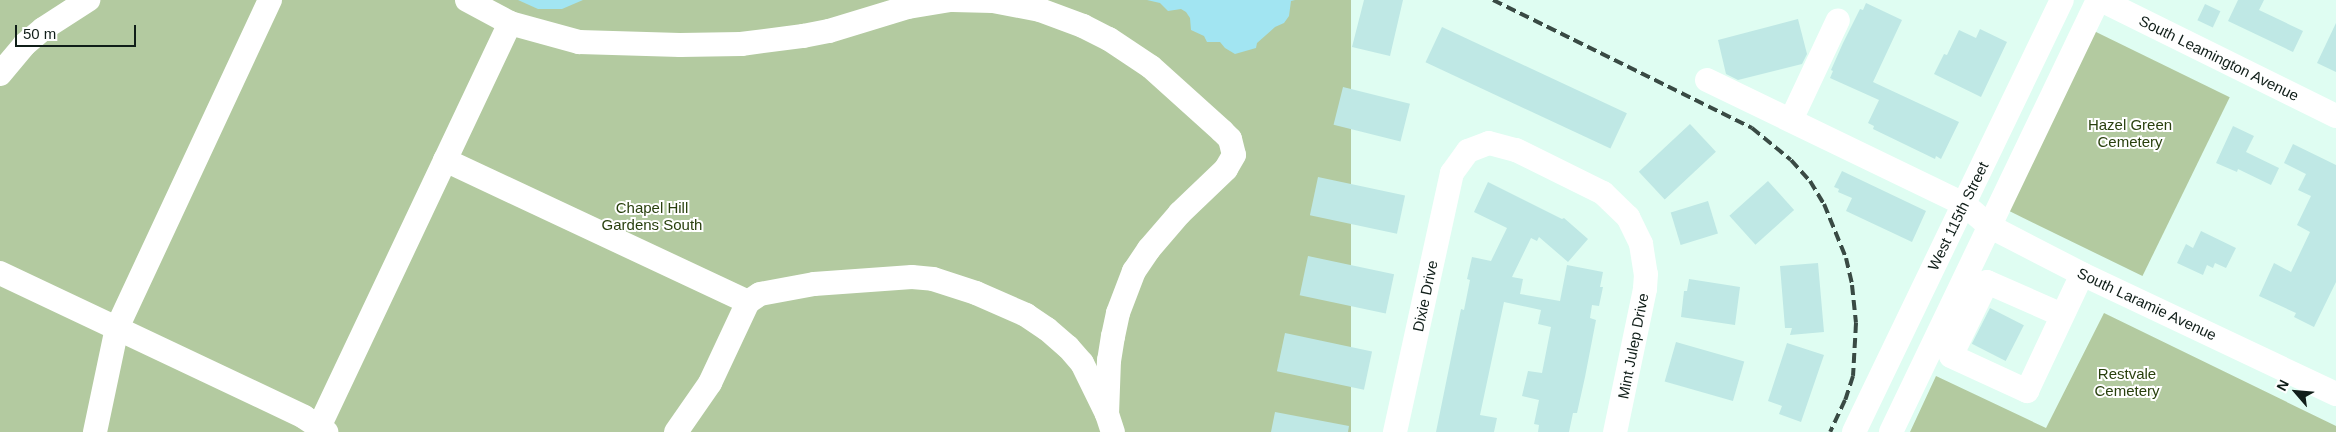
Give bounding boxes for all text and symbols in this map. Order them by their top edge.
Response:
street label: South Leamington Avenue [2136,11,2302,105]
scale bar [18,15,139,47]
text: 50 m [23,25,56,42]
park label: Hazel Green Cemetery [2088,115,2172,150]
street label: West 115th Street [1924,159,1992,273]
park label: Chapel Hill Gardens South [602,198,702,233]
street label: Dixie Drive [1409,259,1441,333]
street label: South Laramie Avenue [2074,264,2220,344]
street label: Mint Julep Drive [1614,292,1652,400]
park label: Restvale Cemetery [2094,364,2160,399]
north arrow [2271,367,2321,417]
text: N [2273,377,2292,393]

